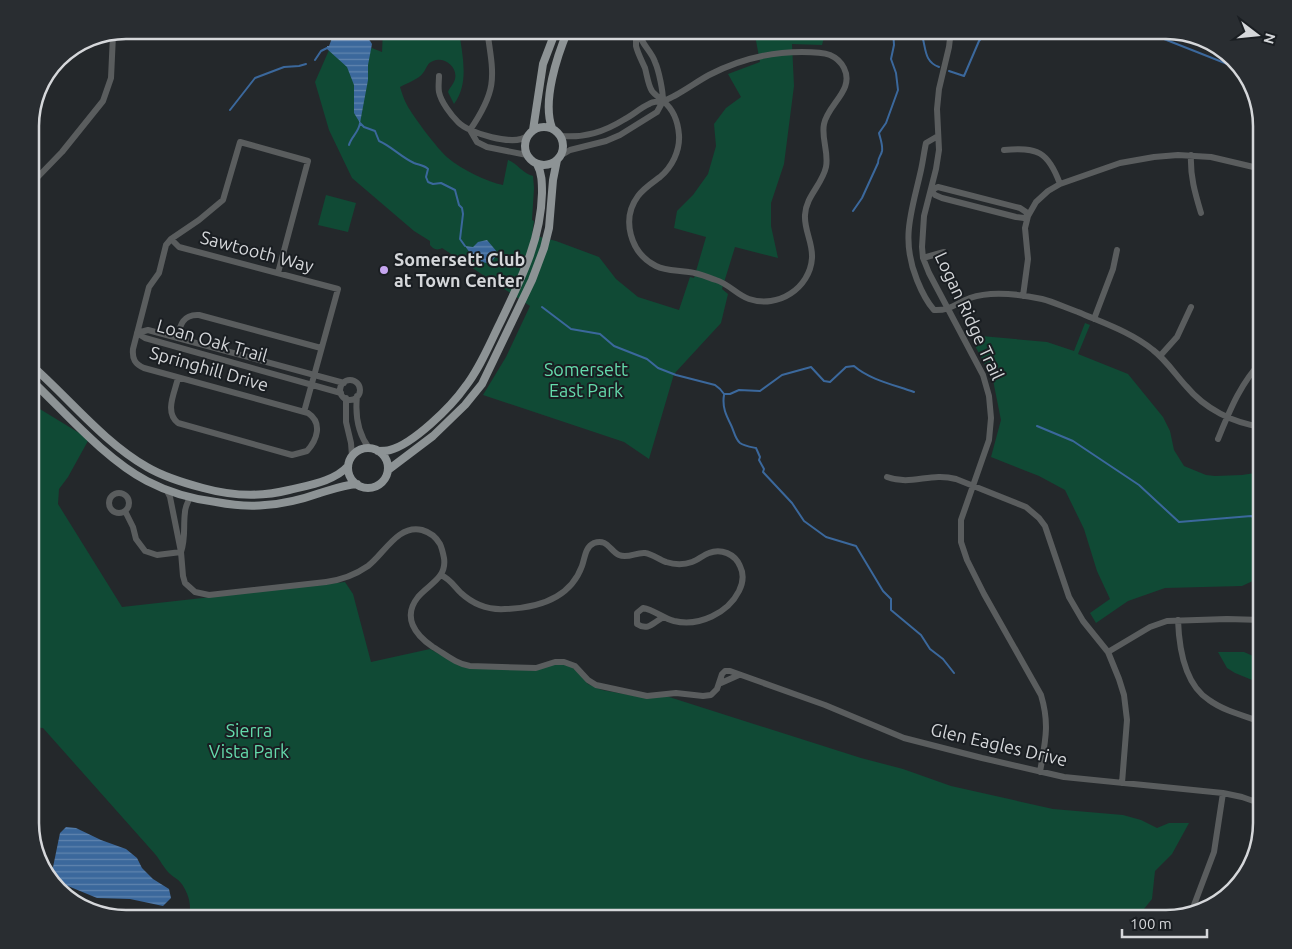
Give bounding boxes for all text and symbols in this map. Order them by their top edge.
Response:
north arrow [1232,10,1282,60]
text: N [1260,31,1279,46]
street label: Sawtooth Way [198,226,316,276]
street label: Logan Ridge Trail [932,248,1008,383]
place label: Somersett Club at Town Center [394,249,525,290]
marker: Somersett Club at Town Center [378,264,390,276]
street label: Loan Oak Trail [155,315,270,365]
street label: Springhill Drive [148,342,271,395]
park label: Somersett East Park [544,359,628,400]
street label: Glen Eagles Drive [929,719,1070,769]
park label: Sierra Vista Park [209,720,289,761]
scale bar [1122,906,1207,938]
text: 100 m [1130,915,1172,932]

